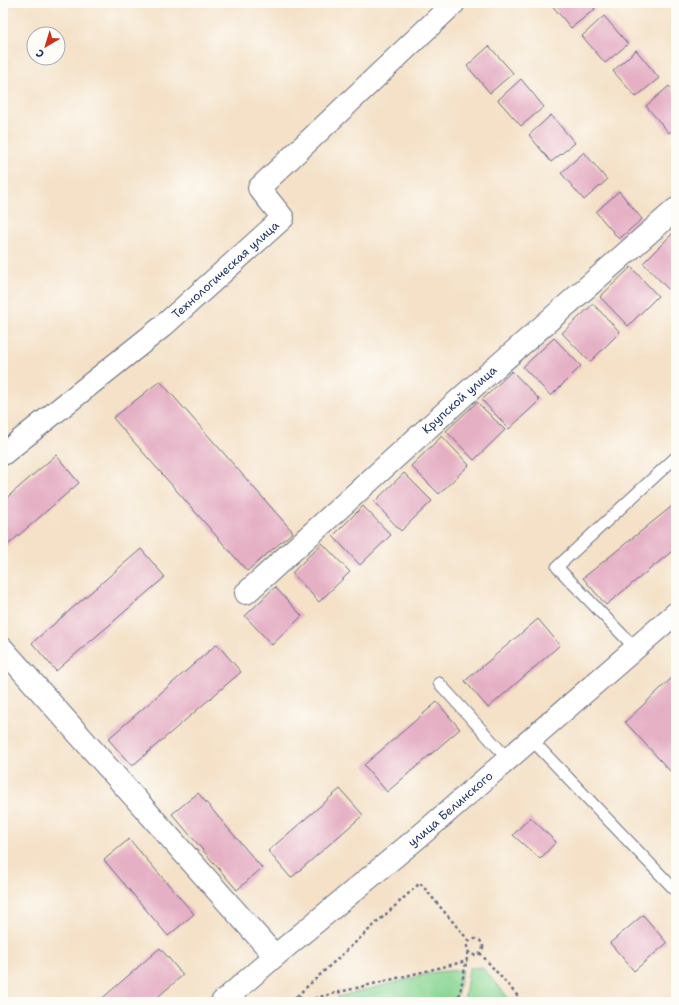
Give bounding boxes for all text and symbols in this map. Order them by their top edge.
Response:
north arrow [26,26,66,66]
text: С [33,45,47,61]
street label: Технологическая улица [168,217,283,322]
street label: Крупской улица [419,362,501,437]
street label: улица Белинского [405,768,496,850]

